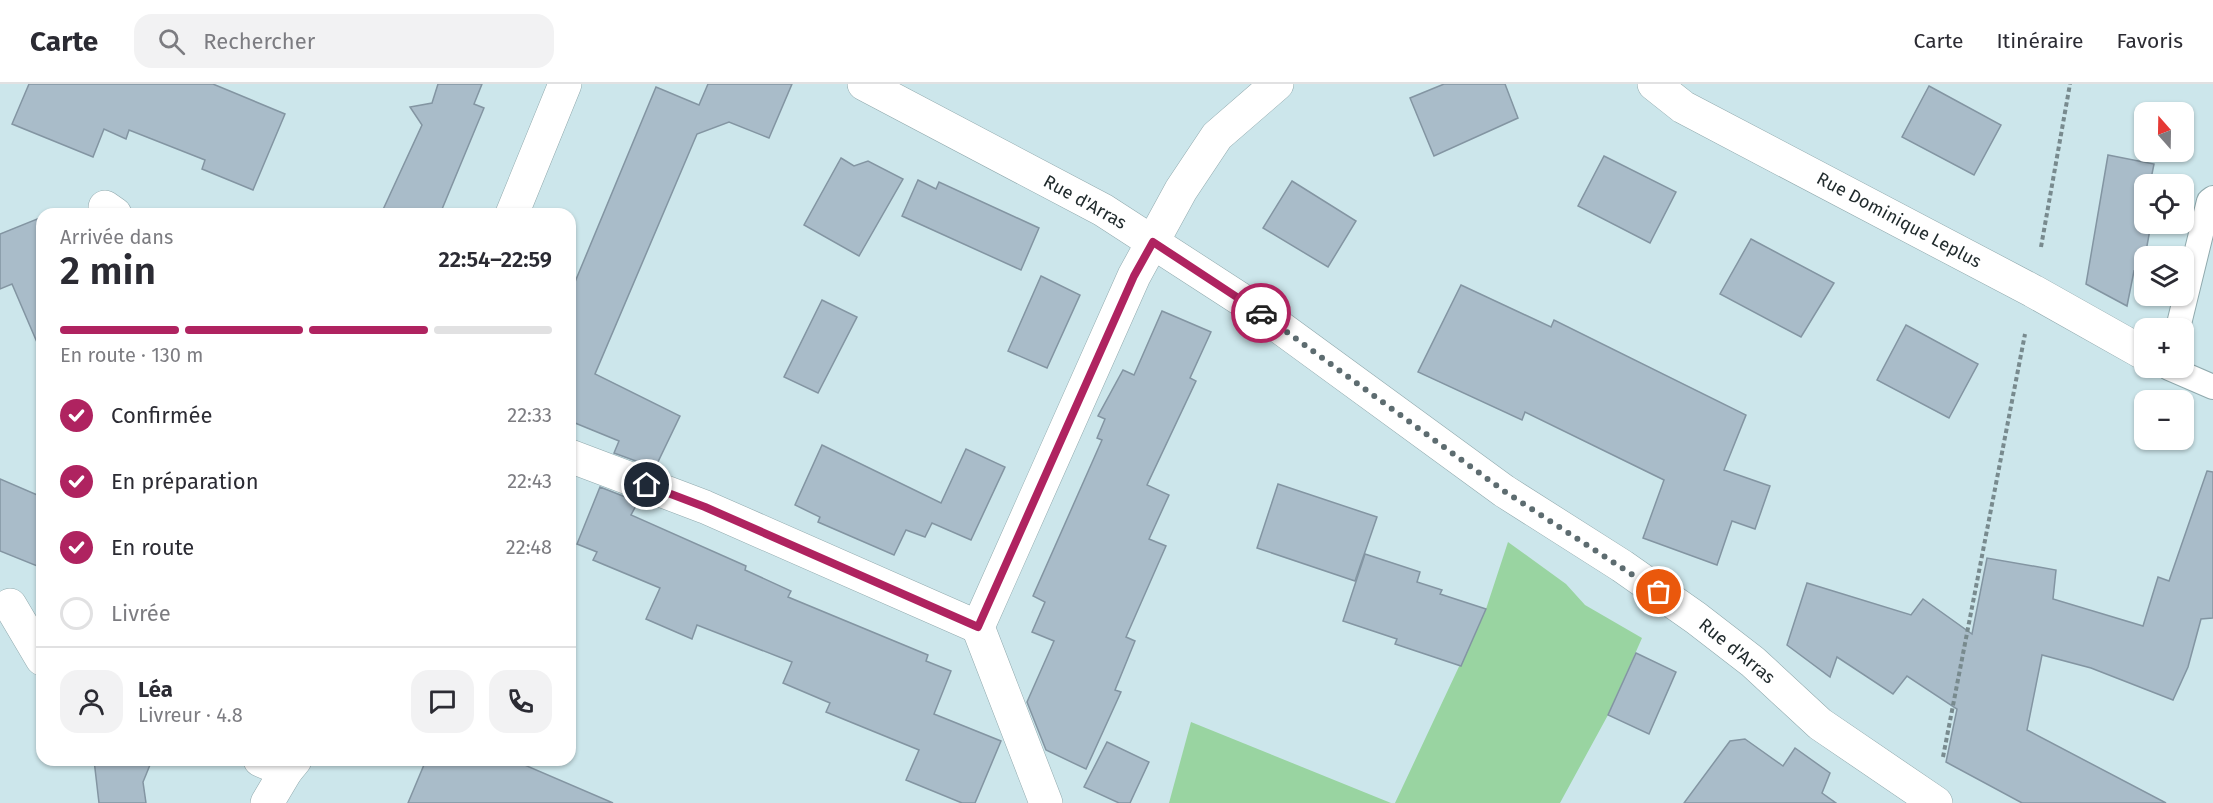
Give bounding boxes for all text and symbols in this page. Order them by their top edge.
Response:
search box [134,14,554,68]
text: Carte [30,25,98,58]
icon: search [155,25,188,58]
text: Rechercher [203,28,315,55]
text: Carte [1914,28,1963,54]
text: Itinéraire [1996,28,2083,54]
text: Favoris [2116,28,2183,54]
north arrow [2134,102,2194,162]
map controls [2134,102,2194,450]
street label: Rue Dominique Leplus [1813,167,1985,273]
street label: Rue d'Arras [1040,170,1130,234]
button: locate [2134,174,2194,234]
text: Arrivée dans [60,225,173,249]
text: 22:54–22:59 [439,246,552,273]
button: layers [2134,246,2194,306]
text: 2 min [60,248,156,294]
courier [1231,283,1291,343]
icon: car [1245,297,1278,330]
button: + [2134,318,2194,378]
text: En route · 130 m [60,343,203,367]
button: − [2134,390,2194,450]
icon: check [60,399,93,432]
text: Confirmée [111,402,213,429]
text: 22:33 [507,403,552,427]
pin [621,459,672,510]
icon: check [60,465,93,498]
text: En préparation [111,468,259,495]
icon: home [630,468,663,501]
text: 22:43 [507,469,552,493]
icon: check [60,531,93,564]
text: En route [111,534,194,561]
text: 22:48 [506,535,552,559]
pin [1633,566,1684,617]
icon: bag [1642,575,1675,608]
text: Livrée [111,600,171,627]
street label: Rue d'Arras [1694,614,1780,688]
button: person [60,670,123,733]
button: chat [411,670,474,733]
button: phone [489,670,552,733]
text: Léa [138,676,173,703]
text: Livreur · 4.8 [138,703,243,727]

